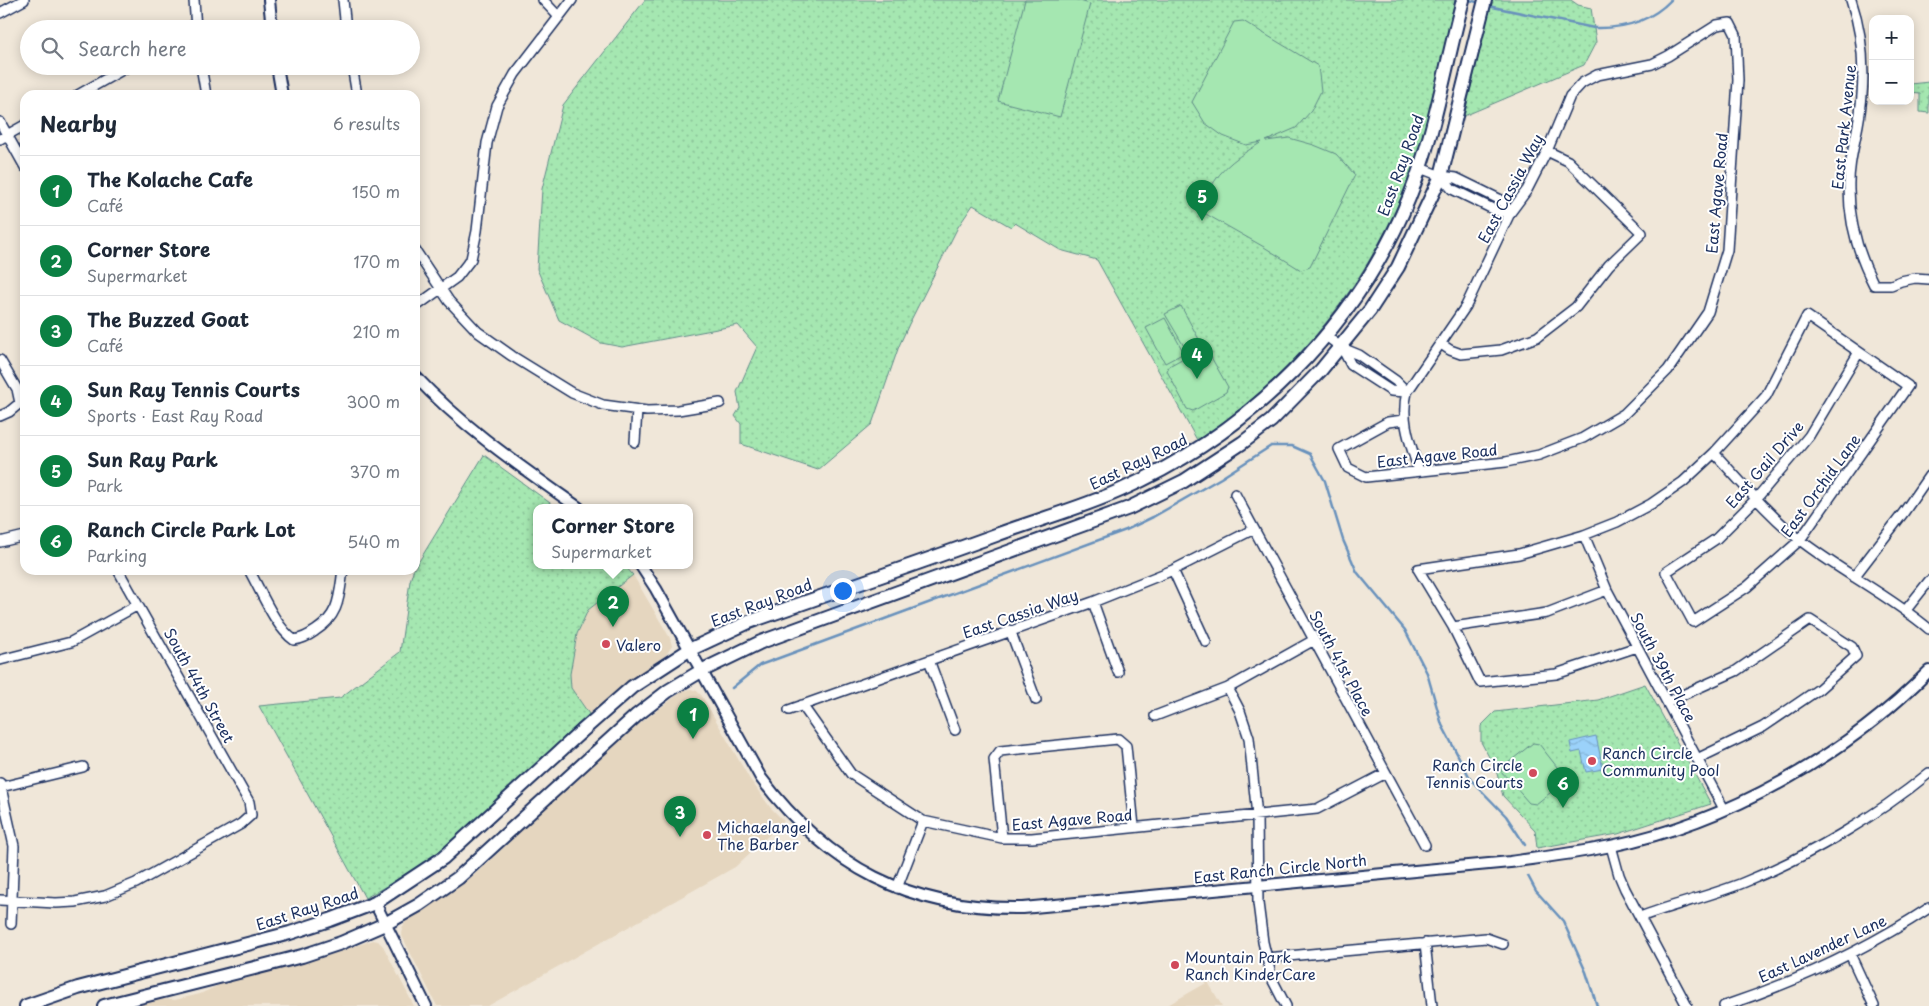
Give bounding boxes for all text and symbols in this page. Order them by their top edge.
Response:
map controls [1869,15,1914,105]
button: + [1869,15,1914,60]
search box [20,20,420,75]
icon: search [38,34,66,62]
text: Search here [78,34,187,62]
button: − [1869,60,1914,105]
street label: East Park Avenue [1825,64,1861,190]
text: Nearby [40,107,117,139]
text: 6 results [333,111,400,135]
street label: East Ray Road [1371,111,1429,219]
street label: East Cassia Way [1471,129,1549,247]
street label: East Agave Road [1699,132,1733,254]
text: The Kolache Cafe [87,165,253,193]
text: 1 [52,179,60,203]
text: 150 m [352,179,400,203]
pin: 5 [1186,180,1218,221]
text: Café [87,193,123,217]
text: Corner Store [87,235,210,263]
text: 2 [50,249,62,273]
text: 170 m [354,249,400,273]
text: Supermarket [87,263,187,287]
text: The Buzzed Goat [87,305,249,333]
text: 3 [51,319,61,343]
text: 210 m [352,319,400,343]
text: Café [87,333,123,357]
pin: 4 [1181,338,1213,379]
text: Sun Ray Tennis Courts [87,375,300,403]
text: 4 [51,389,61,413]
text: 300 m [346,389,400,413]
text: Sports · East Ray Road [87,403,263,427]
street label: East Gail Drive [1720,415,1808,513]
street label: East Ray Road [1085,427,1191,495]
street label: East Orchid Lane [1775,428,1865,542]
street label: East Agave Road [1376,437,1498,473]
text: Sun Ray Park [87,445,218,473]
text: 5 [51,459,61,483]
text: 370 m [350,459,400,483]
text: Park [87,473,123,497]
popup [533,504,693,569]
text: Corner Store [551,511,675,539]
text: Ranch Circle Park Lot [87,515,296,543]
text: 6 [50,529,62,553]
text: 540 m [347,529,400,553]
text: Supermarket [551,539,652,563]
text: Parking [87,543,147,567]
street label: East Ray Road [707,572,815,632]
your location [830,578,856,604]
street label: East Cassia Way [959,582,1081,644]
pin: 2 [597,586,629,627]
street label: South 41st Place [1304,606,1380,720]
street label: South 39th Place [1625,608,1703,726]
street label: South 44th Street [159,623,241,747]
place label: Valero [616,633,661,656]
marker: Valero [600,638,612,650]
pin: 1 [677,698,709,739]
place label: Ranch Circle Community Pool [1602,741,1720,781]
place label: Ranch Circle Tennis Courts [1425,753,1523,793]
marker: Ranch Circle Community Pool [1586,755,1598,767]
marker: Ranch Circle Tennis Courts [1527,767,1539,779]
pin: 6 [1547,767,1579,808]
pin: 3 [664,796,696,837]
street label: East Agave Road [1011,802,1133,836]
place label: Michaelangel The Barber [717,815,811,855]
marker: Michaelangel The Barber [701,829,713,841]
street label: East Ranch Circle North [1192,847,1368,889]
street label: East Ray Road [253,881,361,935]
street label: East Lavender Lane [1754,908,1890,988]
place label: Mountain Park Ranch KinderCare [1185,945,1316,985]
marker: Mountain Park Ranch KinderCare [1169,959,1181,971]

